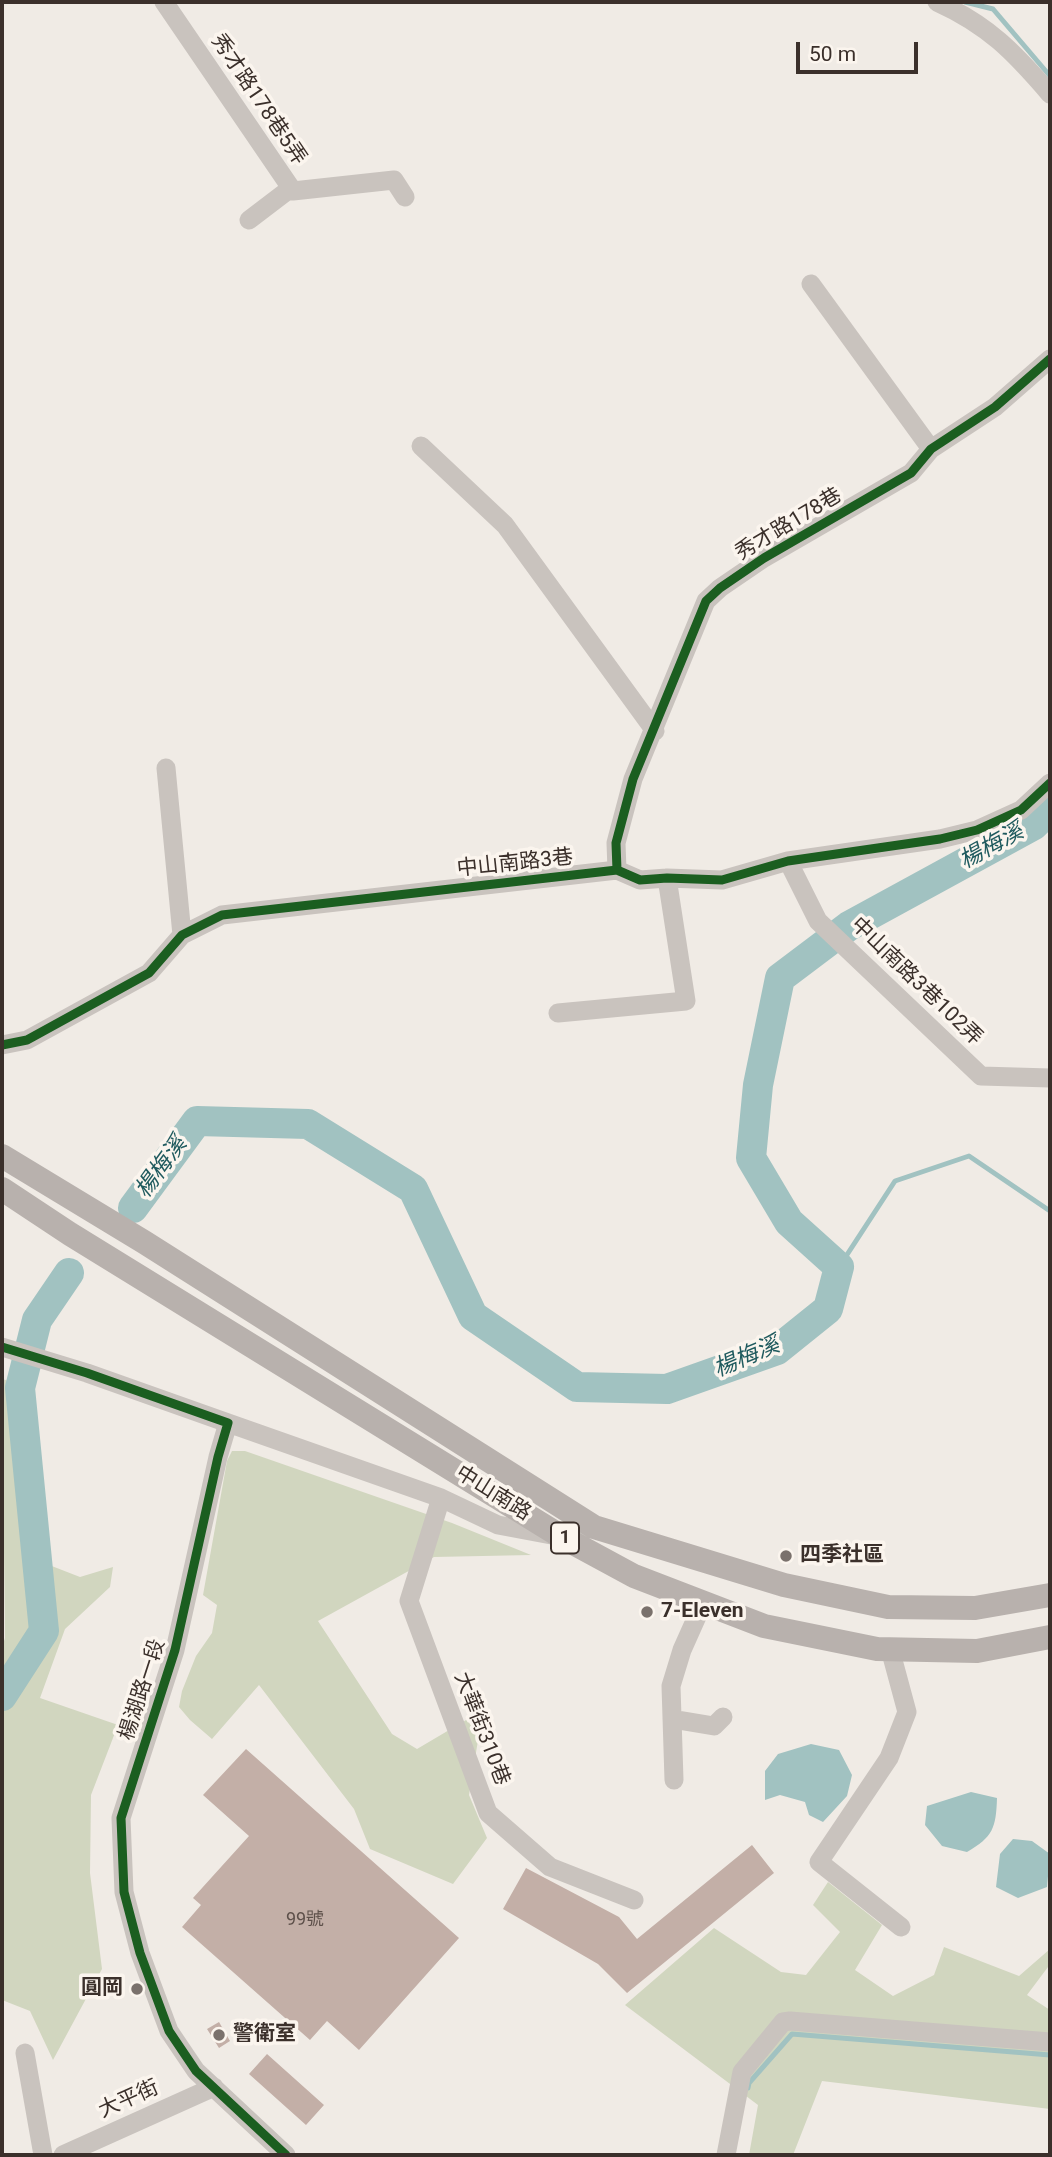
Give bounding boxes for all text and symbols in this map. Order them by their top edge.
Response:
scale bar [800,28,922,72]
street label: 秀才路178巷5弄 [205,30,311,170]
text: 50 m [809,42,856,66]
street label: 秀才路178巷 [731,483,847,567]
water label: 楊梅溪 [955,818,1029,876]
street label: 中山南路3巷 [456,845,574,883]
street label: 中山南路3巷102弄 [845,913,987,1051]
water label: 楊梅溪 [131,1132,193,1204]
water label: 楊梅溪 [710,1332,784,1384]
street label: 中山南路 [451,1461,535,1527]
road number: 1 [551,1522,579,1554]
place label: 四季社區 [800,1543,884,1569]
marker: 四季社區 [778,1548,794,1564]
place label: 7-Eleven [661,1599,744,1625]
marker: 7-Eleven [639,1604,655,1620]
street label: 楊湖路一段 [115,1636,171,1744]
street label: 大華街310巷 [448,1669,514,1789]
house number: 99號 [286,1909,324,1931]
place label: 圓岡 [81,1976,123,2002]
marker: 圓岡 [129,1981,145,1997]
place label: 警衛室 [233,2022,296,2048]
marker: 警衛室 [211,2027,227,2043]
street label: 大平街 [95,2076,163,2124]

